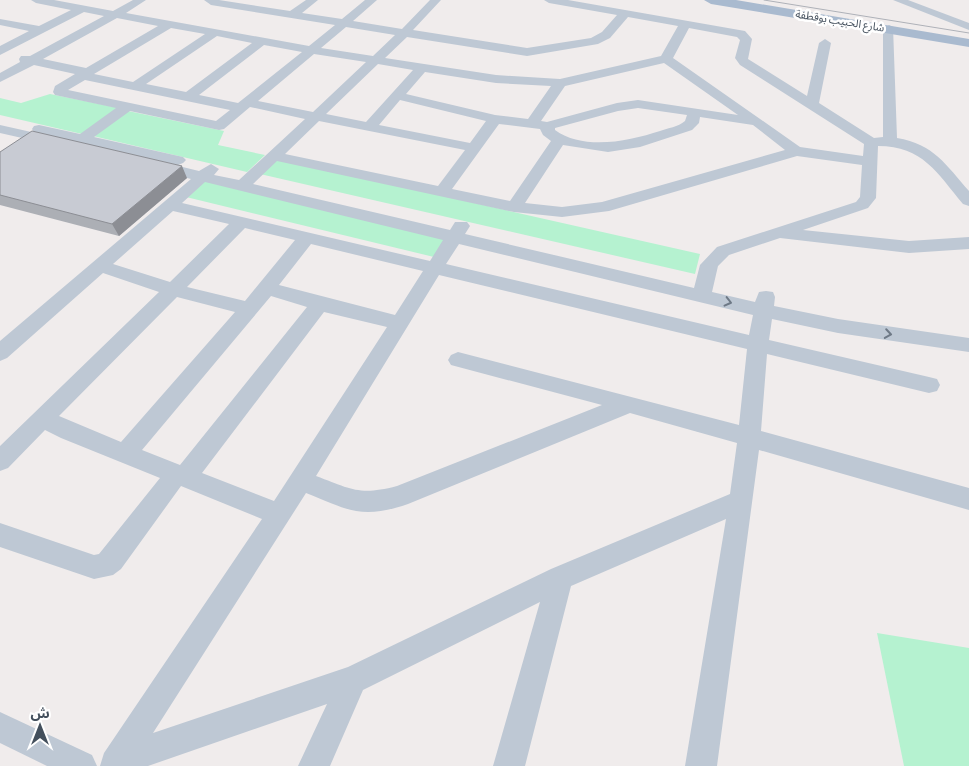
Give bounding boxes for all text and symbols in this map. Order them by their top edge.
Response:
street label: شارع الحبيب بوقطفة [794,7,886,35]
one-way arrow [724,296,733,307]
one-way arrow [883,329,892,339]
north arrow [15,701,65,751]
text: ش [30,704,50,724]

